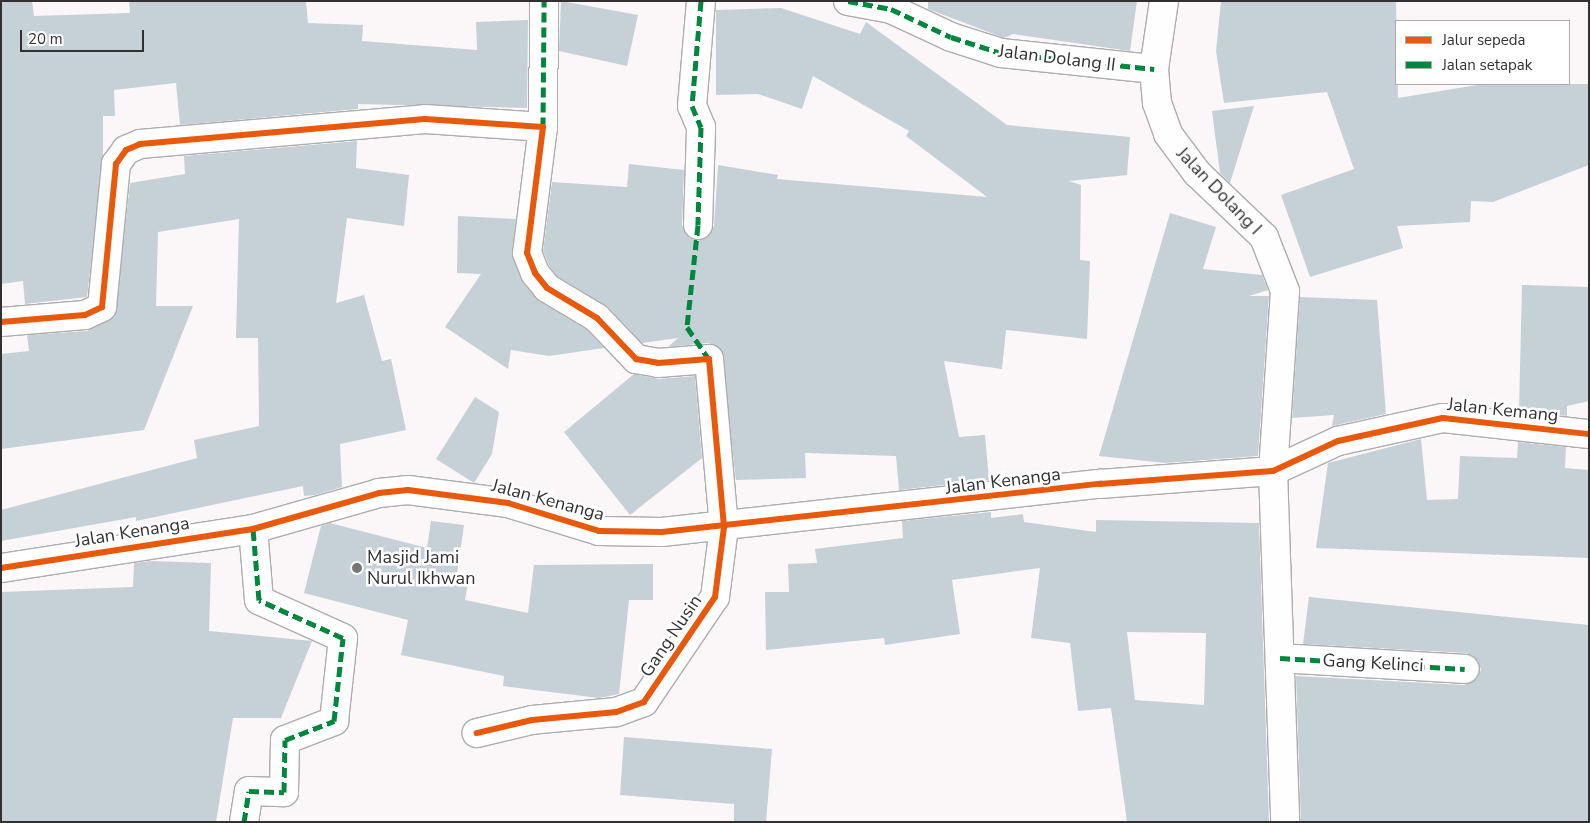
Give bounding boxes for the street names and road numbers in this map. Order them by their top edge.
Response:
street label: Jalan Dolang II [997,40,1117,76]
street label: Jalan Dolang I [1172,143,1266,239]
street label: Jalan Kemang [1446,393,1560,427]
street label: Jalan Kenanga [944,463,1062,499]
street label: Jalan Kenanga [489,475,607,525]
street label: Jalan Kenanga [73,512,191,552]
street label: Gang Nusin [636,591,706,681]
street label: Gang Kelinci [1322,650,1424,676]

